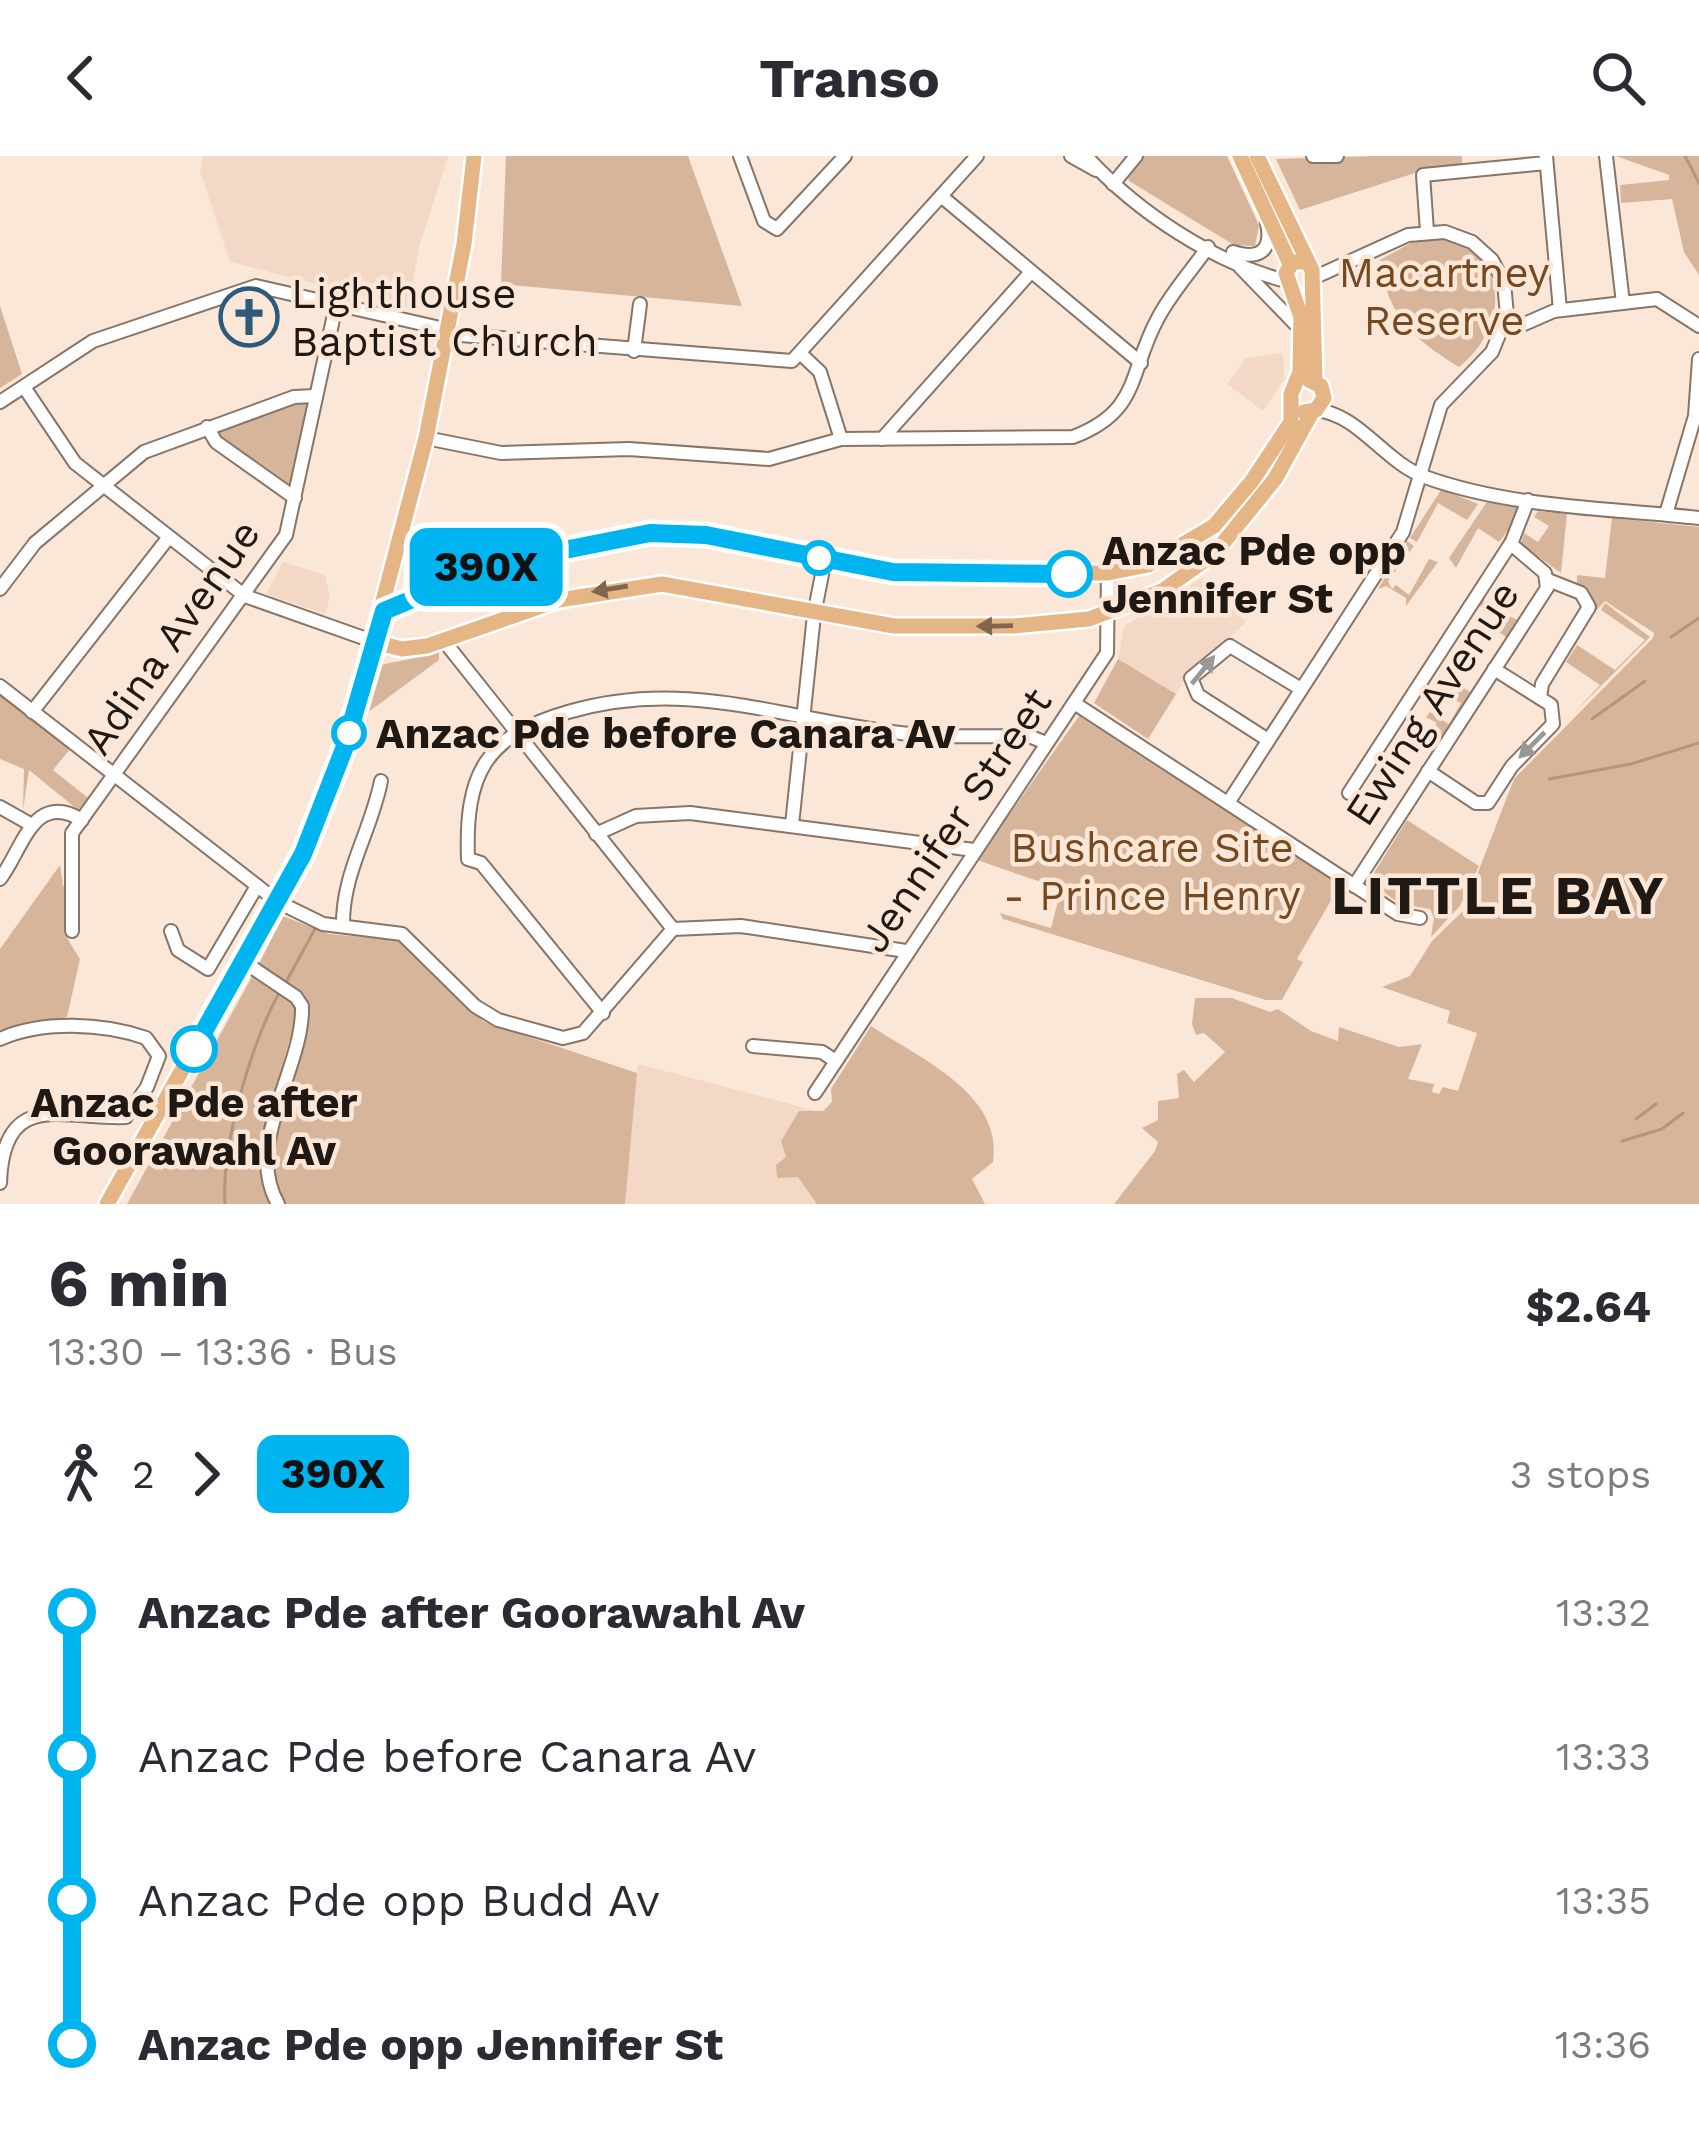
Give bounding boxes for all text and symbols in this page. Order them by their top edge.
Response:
icon: back [48,45,114,111]
icon: search [1585,45,1651,111]
text: Transo [759,47,940,110]
park label: Macartney Reserve [1338,248,1550,345]
place label: Lighthouse Baptist Church [291,269,598,366]
church icon: Lighthouse Baptist Church [218,286,280,348]
street label: Adina Avenue [72,510,270,764]
place label: Anzac Pde opp Jennifer St [1102,526,1406,623]
line badge: 390X [402,528,570,606]
text: 390X [434,542,538,591]
unlabelled marker [803,542,835,574]
marker: Anzac Pde opp Jennifer St [1047,552,1091,596]
street label: Ewing Avenue [1335,572,1529,834]
one-way arrow [590,581,628,599]
one-way arrow [975,616,1013,636]
one-way arrow [1190,655,1216,685]
street label: Jennifer Street [849,679,1061,961]
place label: Anzac Pde before Canara Av [376,709,956,758]
marker: Anzac Pde before Canara Av [333,717,365,749]
one-way arrow [1518,731,1546,759]
park label: Bushcare Site - Prince Henry [1003,823,1301,920]
district label: LITTLE BAY [1331,864,1667,927]
marker: Anzac Pde after Goorawahl Av [172,1027,216,1071]
place label: Anzac Pde after Goorawahl Av [30,1078,358,1175]
text: 6 min [48,1245,230,1322]
text: $2.64 [1526,1280,1651,1333]
text: 13:30 – 13:36 · Bus [48,1329,398,1374]
icon: walk [48,1441,114,1507]
icon: forward [173,1441,239,1507]
text: 390X [281,1449,385,1498]
text: 2 [132,1452,155,1497]
text: 3 stops [1510,1452,1651,1497]
text: Anzac Pde after Goorawahl Av [138,1586,805,1639]
text: 13:32 [1556,1590,1651,1635]
text: Anzac Pde before Canara Av [138,1730,756,1783]
text: 13:33 [1556,1734,1651,1779]
text: Anzac Pde opp Budd Av [138,1874,660,1927]
text: 13:35 [1556,1878,1651,1923]
text: Anzac Pde opp Jennifer St [138,2018,723,2071]
text: 13:36 [1555,2022,1651,2067]

